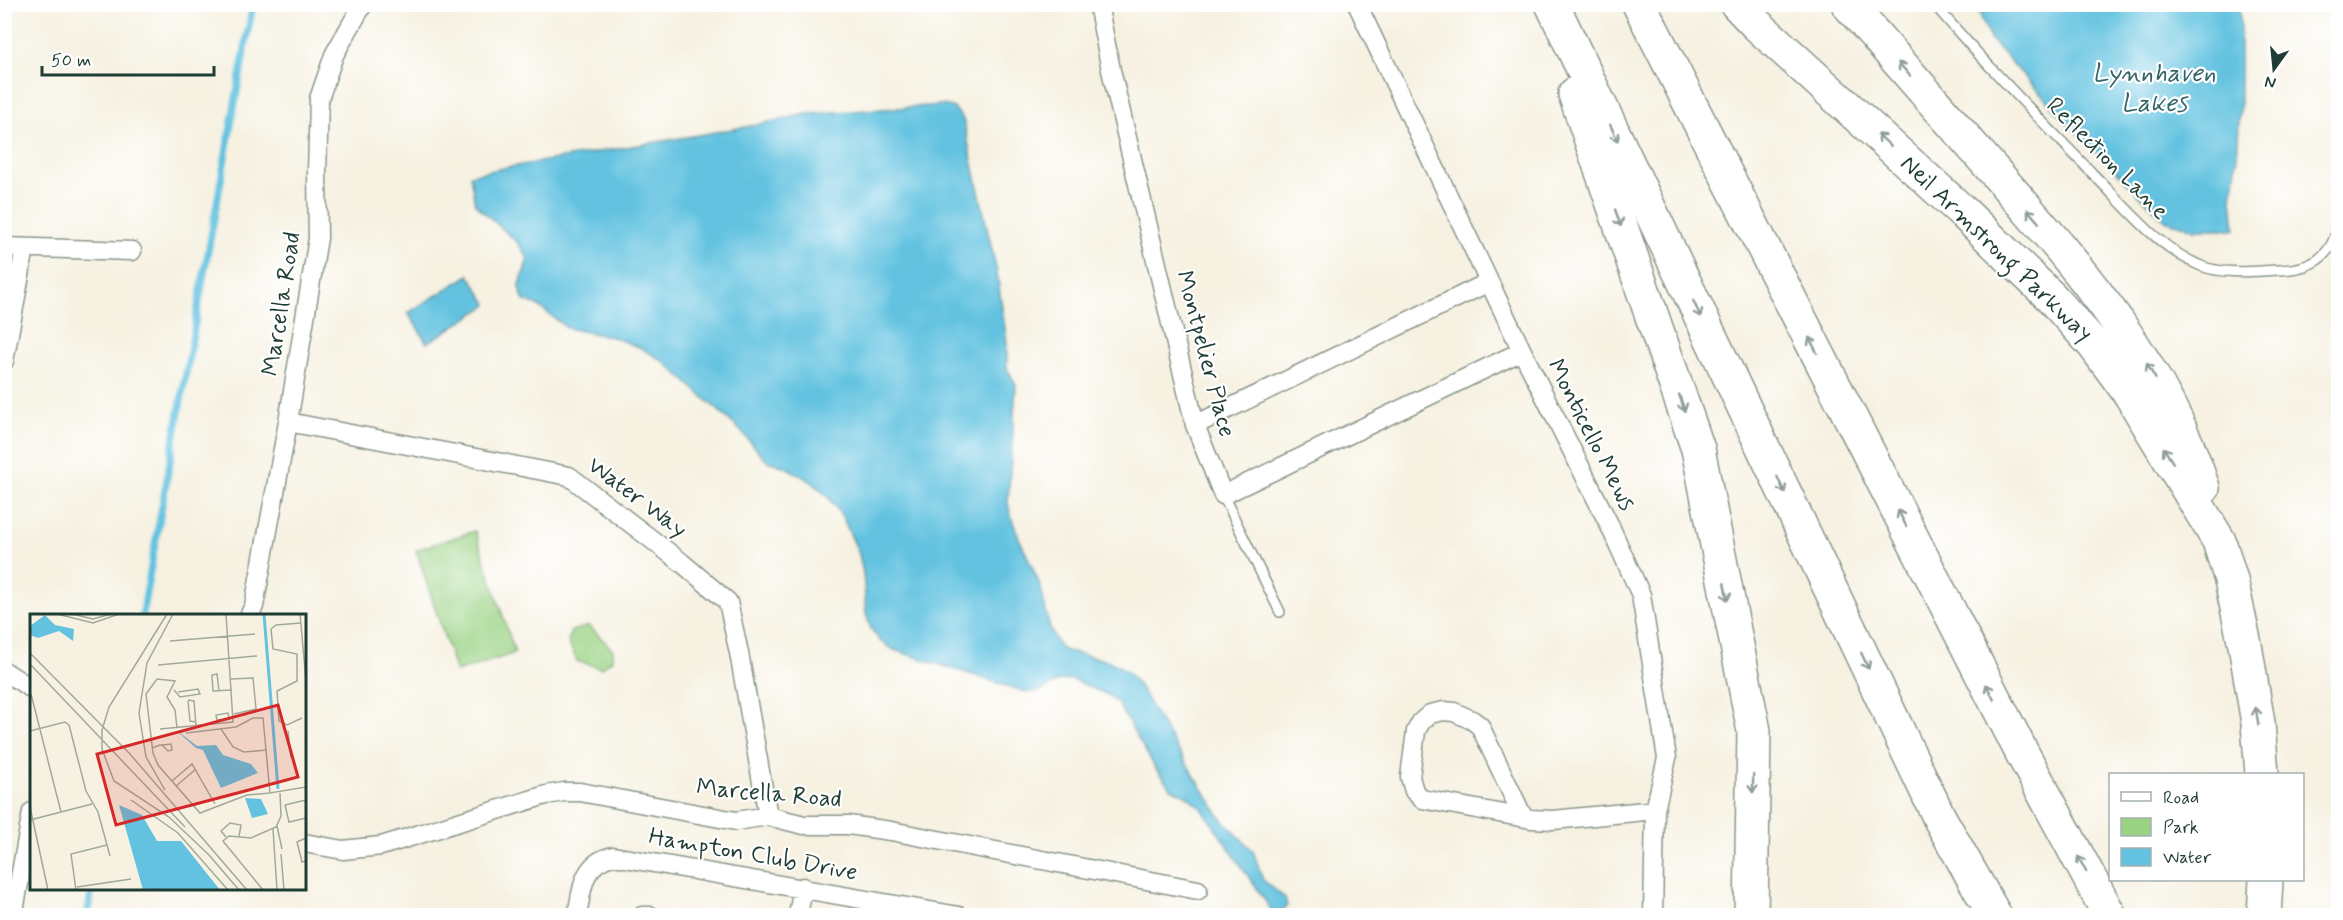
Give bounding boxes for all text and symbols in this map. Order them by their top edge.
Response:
scale bar [42,39,214,77]
north arrow [2244,39,2304,99]
text: 50 m [51,49,91,73]
water label: Lynnhaven Lakes [2092,57,2216,121]
one-way arrow [1898,61,1911,77]
text: N [2263,71,2278,94]
street label: Reflection Lane [2039,91,2175,227]
one-way arrow [1608,124,1620,142]
one-way arrow [1877,134,1892,148]
street label: Neil Armstrong Parkway [1891,149,2099,351]
one-way arrow [1613,208,1624,227]
one-way arrow [2026,209,2040,224]
street label: Marcella Road [255,230,309,378]
street label: Montpelier Place [1168,267,1242,441]
one-way arrow [1692,300,1704,318]
one-way arrow [1807,336,1818,354]
street label: Monticello Mews [1540,354,1642,516]
one-way arrow [2145,363,2157,380]
one-way arrow [1678,393,1689,411]
one-way arrow [2161,447,2173,464]
street label: Water Way [581,450,693,546]
one-way arrow [1776,476,1788,494]
one-way arrow [1895,510,1907,528]
one-way arrow [1721,582,1732,601]
inset map [30,614,306,890]
one-way arrow [1860,652,1872,670]
one-way arrow [1984,683,1996,701]
one-way arrow [2251,707,2262,727]
street label: Marcella Road [695,772,843,816]
legend [2109,773,2304,881]
one-way arrow [1747,774,1759,794]
text: Road [2163,786,2199,810]
text: Park [2163,816,2199,840]
street label: Hampton Club Drive [646,821,860,889]
text: Water [2163,846,2212,870]
one-way arrow [2076,856,2088,873]

